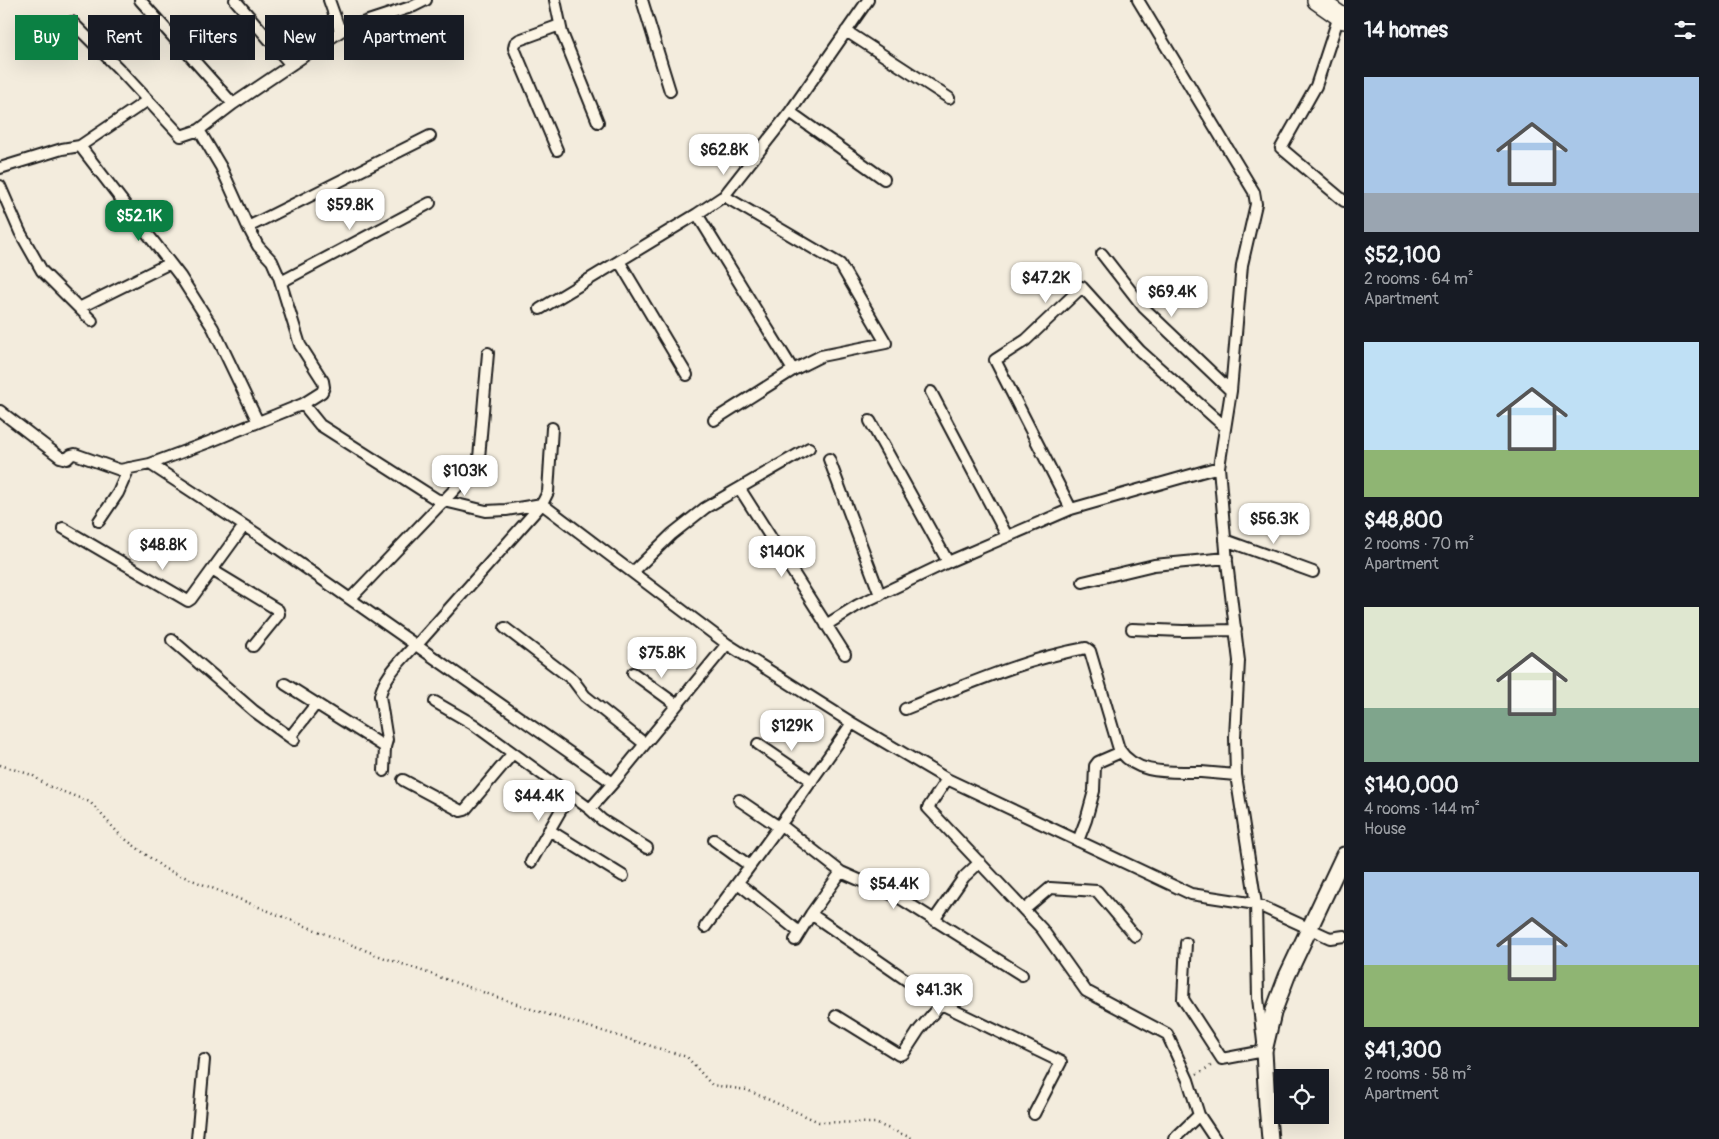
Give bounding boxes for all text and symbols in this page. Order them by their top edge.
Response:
chip: Buy [15,15,78,60]
chip: Rent [88,15,160,60]
chip: Filters [170,15,255,60]
chip: New [265,15,334,60]
chip: Apartment [344,15,464,60]
icon: filters [1671,16,1699,44]
text: 14 homes [1364,17,1448,44]
icon: home [1487,109,1577,199]
pin: $62.8K [683,134,765,176]
text: $62.8K [700,140,748,160]
pin: $59.8K [309,188,391,231]
text: $59.8K [327,195,373,215]
pin: $52.1K [98,200,180,242]
text: $52.1K [116,206,162,226]
text: $52,100 [1364,242,1441,269]
pin: $47.2K [1005,262,1087,304]
text: $47.2K [1022,268,1070,288]
text: 2 rooms · 64 m² [1364,269,1474,289]
pin: $69.4K [1131,276,1213,318]
text: $69.4K [1148,282,1196,302]
text: Apartment [1364,289,1439,309]
icon: home [1487,374,1577,464]
pin: $103K [430,454,500,497]
text: $103K [443,461,487,481]
pin: $56.3K [1233,502,1315,545]
text: $48,800 [1364,507,1443,534]
text: $56.3K [1250,509,1298,529]
pin: $48.8K [122,528,204,571]
text: 2 rooms · 70 m² [1364,534,1474,554]
text: $48.8K [139,535,187,555]
pin: $140K [747,536,817,578]
text: $140K [760,542,804,562]
text: Apartment [1364,554,1439,574]
pin: $75.8K [621,636,703,679]
icon: home [1487,639,1577,729]
text: $75.8K [638,643,686,663]
pin: $129K [757,710,827,752]
text: $129K [771,716,813,736]
text: $140,000 [1364,772,1458,799]
pin: $44.4K [498,780,580,822]
text: $44.4K [514,786,564,806]
text: 4 rooms · 144 m² [1364,799,1480,819]
text: House [1364,819,1406,839]
pin: $54.4K [853,868,935,910]
text: $54.4K [869,874,919,894]
icon: home [1487,904,1577,994]
pin: $41.3K [898,974,980,1016]
text: $41.3K [916,980,962,1000]
text: $41,300 [1364,1037,1442,1064]
text: 2 rooms · 58 m² [1364,1064,1472,1084]
map controls [1274,1069,1329,1124]
button: locate [1274,1069,1329,1124]
text: Apartment [1364,1084,1439,1104]

